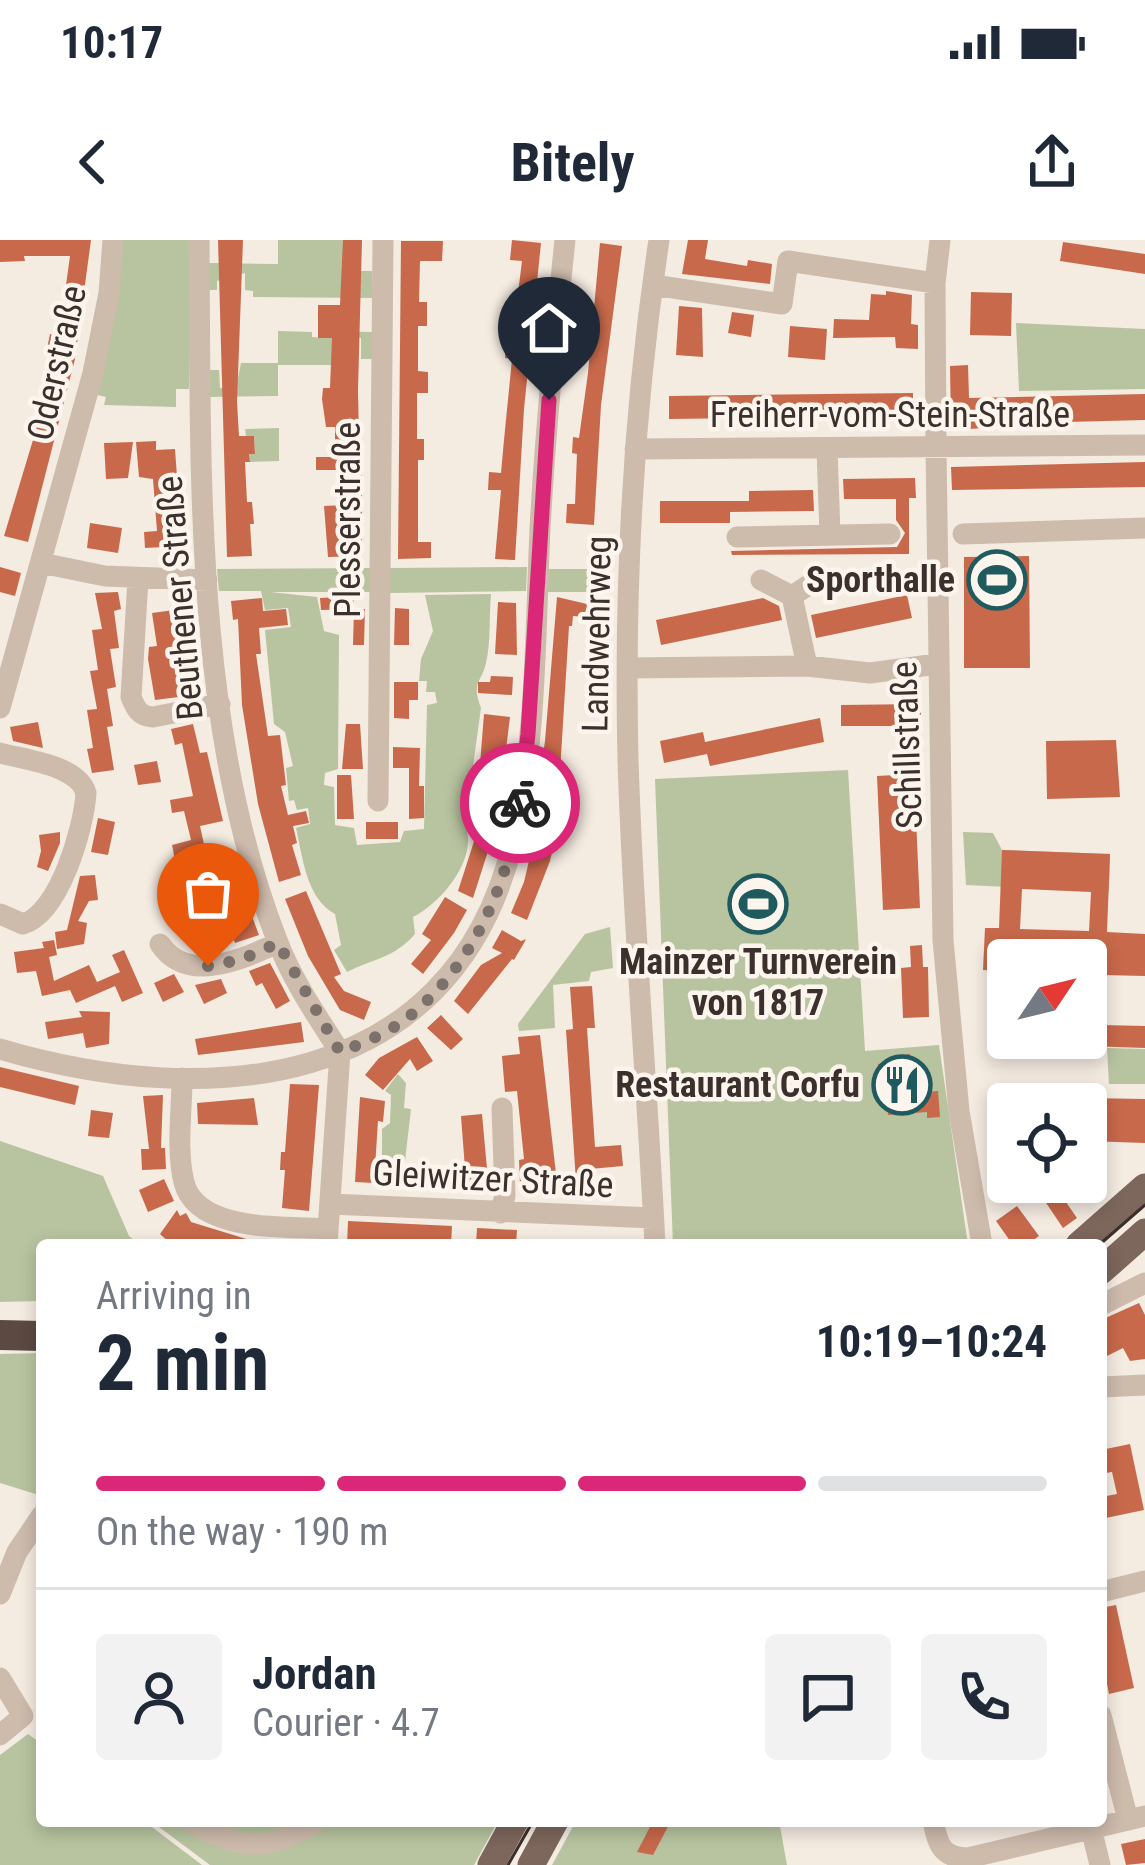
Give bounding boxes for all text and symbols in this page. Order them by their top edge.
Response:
text: 10:17 [60,16,163,69]
icon: back [60,129,126,195]
icon: share [1019,129,1085,195]
text: Bitely [511,131,634,194]
pin [498,277,600,400]
street label: Oderstraße [19,281,95,445]
icon: home [516,295,582,361]
street label: Freiherr-vom-Stein-Straße [710,394,1070,436]
street label: Plesserstraße [327,422,369,618]
street label: Beuthener Straße [148,474,212,722]
street label: Landwehrweg [574,535,620,733]
sports icon: Sporthalle [966,549,1028,611]
place label: Sporthalle [806,559,955,601]
street label: Schillstraße [883,660,931,830]
courier [460,743,580,863]
icon: bike [487,770,553,836]
pin [157,843,259,966]
icon: bag [175,861,241,927]
sports icon: Mainzer Turnverein von 1817 [727,873,789,935]
north arrow [987,939,1107,1059]
map controls [987,939,1107,1203]
place label: Mainzer Turnverein von 1817 [619,941,897,1024]
restaurant icon: Restaurant Corfu [871,1054,933,1116]
place label: Restaurant Corfu [615,1064,860,1106]
button: locate [987,1083,1107,1203]
street label: Gleiwitzer Straße [372,1152,614,1206]
text: Arriving in [96,1273,252,1319]
text: 10:19–10:24 [816,1315,1047,1368]
text: 2 min [96,1318,269,1409]
text: On the way · 190 m [96,1509,388,1555]
button: person [96,1634,222,1760]
button: chat [765,1634,891,1760]
button: phone [921,1634,1047,1760]
text: Jordan [252,1647,377,1700]
text: Courier · 4.7 [252,1700,440,1746]

